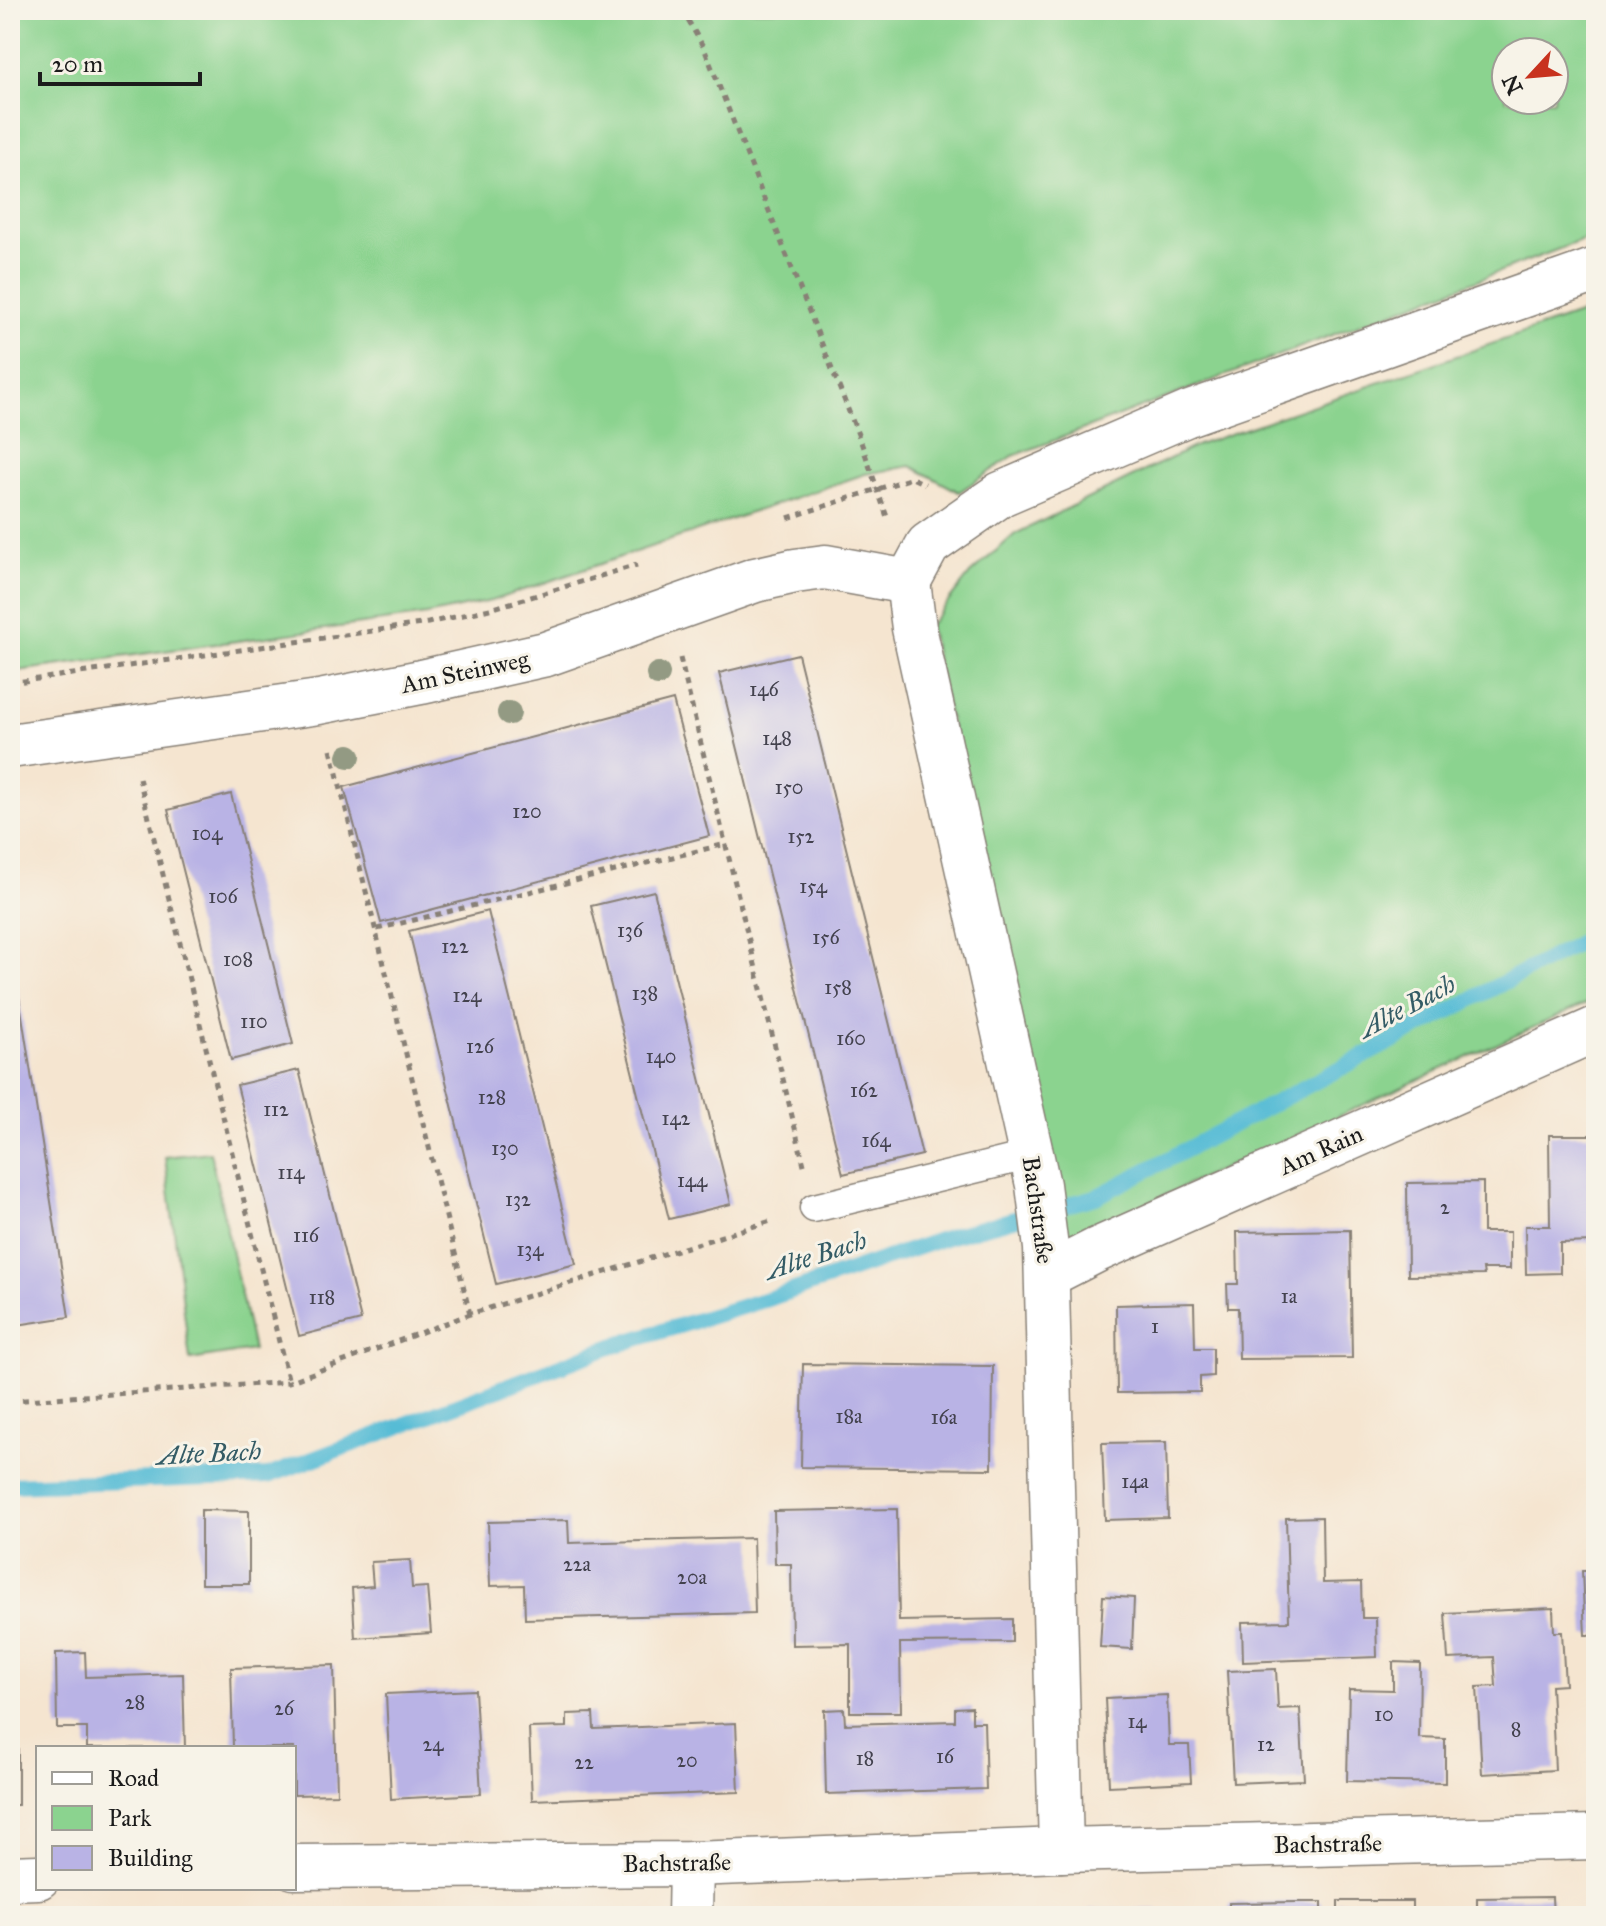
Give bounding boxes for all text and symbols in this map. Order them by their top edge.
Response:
scale bar [40,36,200,86]
north arrow [1490,36,1570,116]
text: 20 m [52,49,103,79]
text: N [1496,70,1529,99]
street label: Am Steinweg [397,644,532,700]
house number: 146 [749,677,779,701]
house number: 148 [762,726,792,750]
house number: 150 [775,775,803,799]
house number: 120 [512,799,542,823]
house number: 104 [192,821,223,845]
house number: 152 [788,824,815,848]
house number: 154 [799,874,828,898]
house number: 106 [208,884,239,908]
house number: 136 [617,918,644,942]
house number: 156 [812,925,840,949]
house number: 122 [441,934,469,958]
house number: 108 [223,947,253,971]
water label: Alte Bach [1351,967,1461,1046]
house number: 158 [824,975,852,999]
house number: 138 [632,981,658,1005]
house number: 124 [453,983,482,1007]
house number: 110 [240,1009,268,1033]
house number: 160 [836,1026,866,1050]
house number: 126 [466,1034,495,1058]
house number: 140 [646,1044,676,1068]
house number: 162 [850,1078,878,1102]
house number: 128 [478,1085,506,1109]
house number: 112 [263,1097,289,1121]
house number: 142 [662,1106,691,1130]
street label: Am Rain [1274,1118,1367,1182]
house number: 164 [861,1128,891,1152]
house number: 130 [491,1136,519,1160]
street label: Bachstraße [1016,1154,1060,1266]
house number: 114 [278,1160,305,1184]
house number: 144 [677,1168,708,1192]
house number: 132 [505,1187,531,1211]
house number: 2 [1440,1195,1450,1219]
house number: 116 [293,1223,320,1247]
water label: Alte Bach [759,1224,871,1287]
house number: 134 [516,1237,544,1261]
house number: 1a [1281,1284,1298,1308]
house number: 118 [309,1285,335,1309]
house number: 1 [1151,1314,1159,1338]
house number: 18a [836,1404,863,1428]
house number: 16a [931,1405,958,1429]
water label: Alte Bach [153,1434,262,1472]
house number: 14a [1121,1469,1149,1493]
house number: 22a [563,1552,592,1576]
house number: 20a [677,1565,708,1589]
house number: 28 [125,1690,145,1714]
house number: 26 [274,1696,295,1720]
house number: 10 [1374,1702,1394,1726]
house number: 14 [1127,1709,1147,1733]
house number: 8 [1511,1717,1521,1741]
house number: 24 [422,1732,444,1756]
house number: 12 [1257,1732,1275,1756]
house number: 16 [936,1744,955,1768]
legend [36,1746,296,1890]
house number: 18 [856,1746,874,1770]
house number: 20 [676,1748,698,1772]
house number: 22 [574,1750,594,1774]
text: Road [108,1763,159,1793]
text: Park [108,1803,152,1833]
street label: Bachstraße [1274,1828,1382,1860]
text: Building [108,1843,193,1873]
street label: Bachstraße [623,1847,731,1879]

